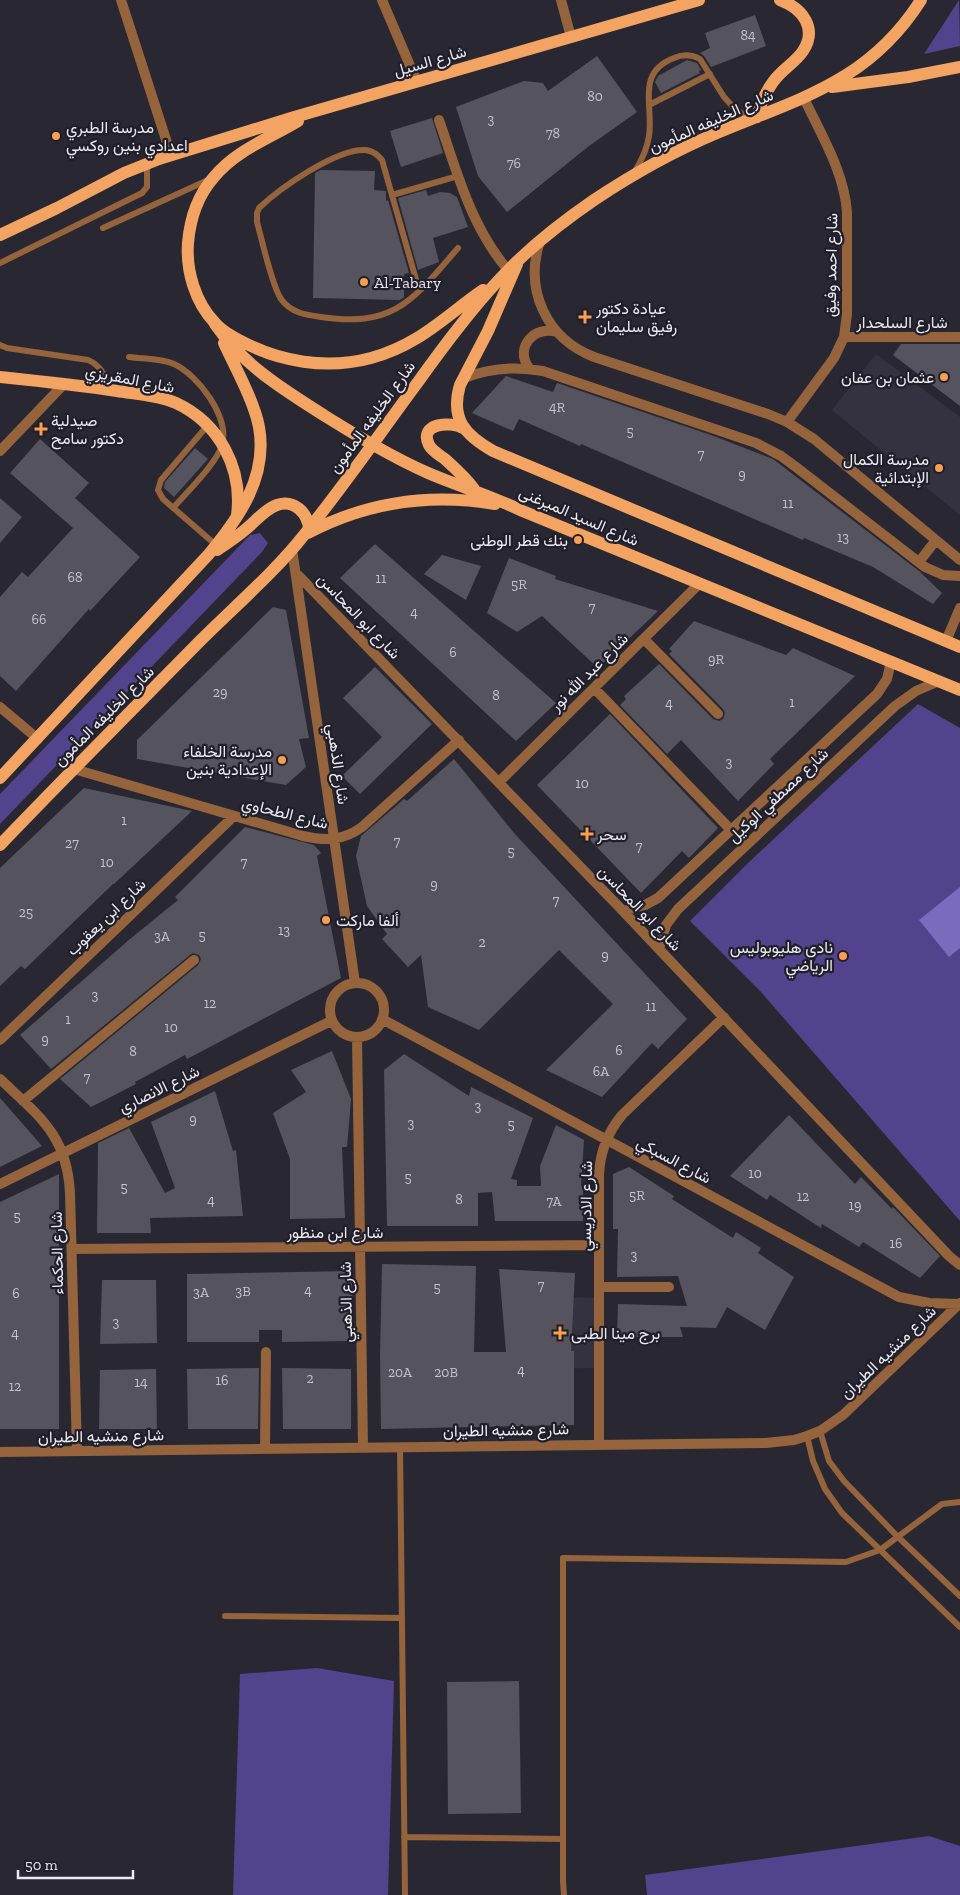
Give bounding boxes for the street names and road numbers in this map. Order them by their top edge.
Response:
street label: شارع السيل [391,42,469,82]
street label: شارع الخليفه المأمون [646,85,777,159]
street label: شارع احمد وفيق [821,213,843,317]
street label: شارع السلحدار [855,313,948,334]
street label: شارع الخليفه المأمون [325,357,421,478]
street label: شارع المقريزي [83,361,176,401]
street label: شارع السيد الميرغنى [515,482,642,552]
street label: شارع ابو المحاسن [312,569,405,664]
street label: شارع عبد الله نور [545,629,633,717]
street label: شارع الخليفه المأمون [50,662,160,772]
street label: شارع الذهبي [319,722,353,806]
street label: شارع مصطفي الوكيل [724,744,835,849]
street label: شارع الطحاوي [239,793,330,837]
street label: شارع ابو المحاسن [593,861,686,956]
street label: شارع ابن يعقوب [62,875,151,961]
street label: شارع الانصاري [115,1061,204,1120]
street label: شارع السبكي [632,1132,715,1191]
street label: شارع الادريسي [576,1161,600,1252]
street label: شارع الحكماء [47,1211,69,1295]
street label: شارع ابن منظور [286,1223,383,1244]
street label: شارع الذهبي [336,1261,360,1343]
street label: شارع منشيه الطيران [836,1301,941,1404]
street label: شارع منشيه الطيران [443,1419,569,1443]
street label: شارع منشيه الطيران [38,1425,164,1449]

